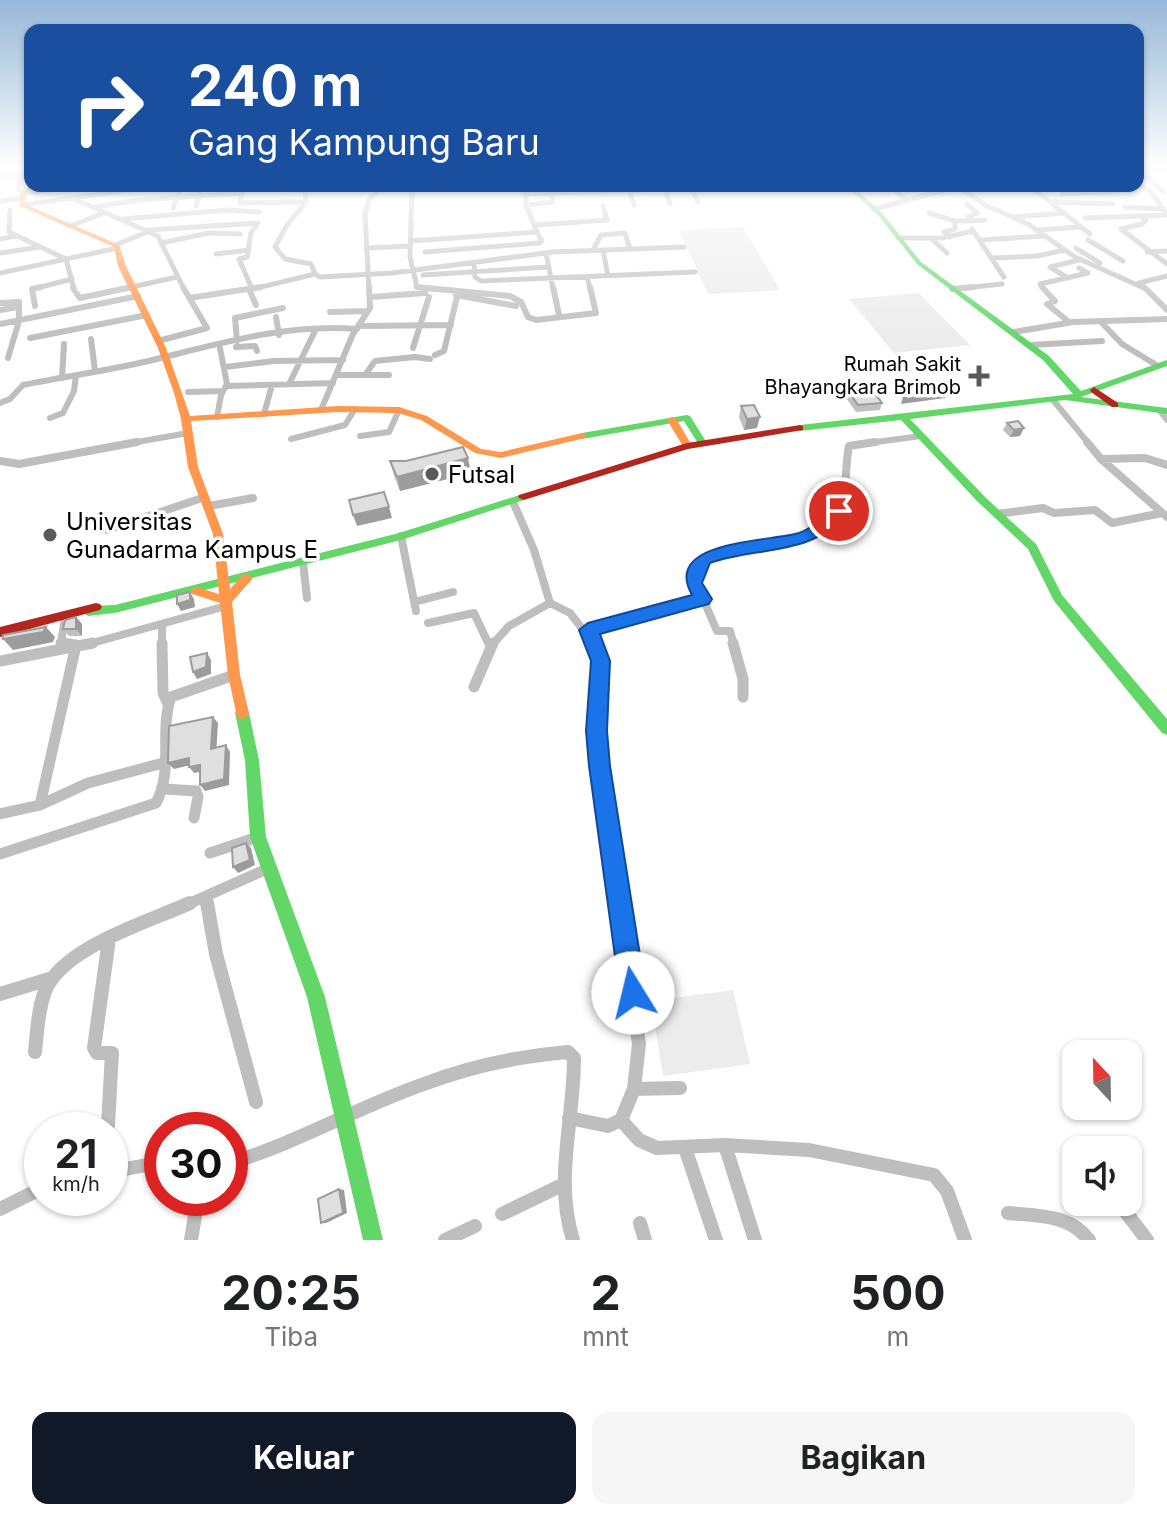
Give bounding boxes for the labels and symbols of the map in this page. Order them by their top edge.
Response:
place label: Rumah Sakit Bhayangkara Brimob [765,352,961,399]
marker: Rumah Sakit Bhayangkara Brimob [968,365,990,387]
place label: Futsal [448,460,515,489]
marker: Futsal [423,465,441,483]
pin [805,477,873,545]
place label: Universitas Gunadarma Kampus E [66,507,318,564]
marker: Universitas Gunadarma Kampus E [41,526,59,544]
position arrow [591,951,675,1035]
north arrow [1062,1040,1142,1120]
speed limit sign: 30 [144,1112,248,1216]

